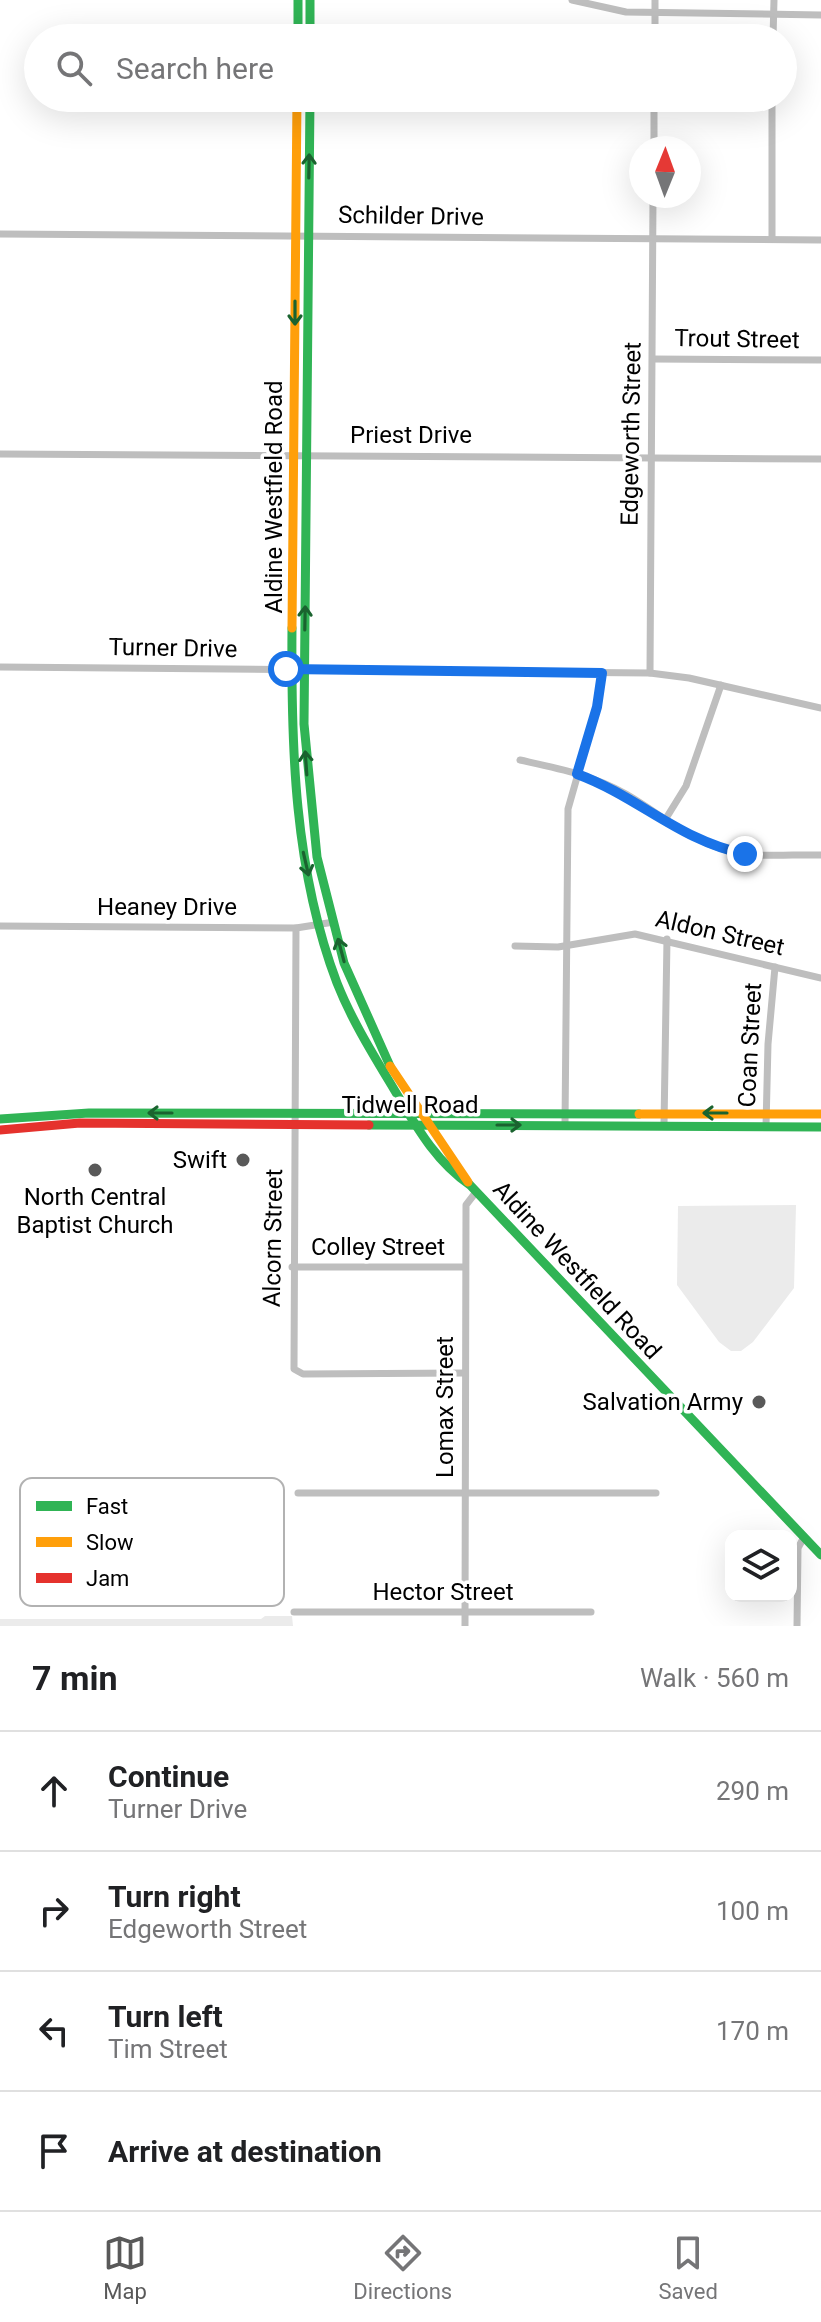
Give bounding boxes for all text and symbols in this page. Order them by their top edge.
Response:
search box [24,24,797,112]
icon: search [52,46,96,90]
text: Search here [116,51,274,86]
north arrow [629,136,701,208]
one-way arrow [301,153,317,180]
street label: Schilder Drive [338,201,484,231]
one-way arrow [287,299,303,326]
street label: Trout Street [674,324,800,354]
street label: Edgeworth Street [615,342,647,526]
street label: Aldine Westfield Road [260,380,288,614]
street label: Priest Drive [350,421,472,449]
one-way arrow [297,605,313,632]
street label: Turner Drive [108,633,238,663]
route start [268,651,304,687]
one-way arrow [298,750,313,777]
route end [727,836,763,872]
one-way arrow [299,851,314,877]
street label: Heaney Drive [97,893,237,921]
street label: Aldon Street [653,905,787,961]
one-way arrow [332,937,347,963]
street label: Coan Street [733,982,767,1108]
street label: Tidwell Road [341,1091,479,1119]
one-way arrow [147,1105,174,1121]
one-way arrow [702,1105,729,1121]
one-way arrow [495,1117,522,1133]
place label: Swift [173,1146,227,1174]
marker: Swift [234,1151,252,1169]
marker: North Central Baptist Church [86,1161,104,1179]
street label: Alcorn Street [258,1168,288,1307]
street label: Aldine Westfield Road [487,1175,667,1365]
place label: North Central Baptist Church [16,1183,174,1239]
street label: Colley Street [311,1233,445,1261]
street label: Lomax Street [431,1336,459,1478]
place label: Salvation Army [583,1388,744,1416]
marker: Salvation Army [750,1393,768,1411]
legend [20,1478,284,1606]
text: Fast [86,1494,128,1519]
text: Slow [86,1530,134,1555]
map controls [725,1530,797,1602]
button: layers [725,1530,797,1602]
text: Jam [86,1566,129,1591]
street label: Hector Street [372,1578,514,1606]
text: 7 min [32,1658,117,1698]
text: Walk · 560 m [640,1663,789,1693]
text: Continue [108,1759,229,1794]
icon: ahead [32,1769,76,1813]
text: 290 m [716,1776,789,1806]
text: Turner Drive [108,1794,247,1824]
text: Turn right [108,1879,241,1914]
icon: right [32,1889,76,1933]
text: 100 m [716,1896,789,1926]
text: Edgeworth Street [108,1914,307,1944]
text: Turn left [108,1999,223,2034]
icon: left [32,2009,76,2053]
text: 170 m [716,2016,789,2046]
text: Tim Street [108,2034,228,2064]
icon: arrive [32,2129,76,2173]
text: Arrive at destination [108,2134,382,2169]
tab: Map [103,2231,147,2304]
tab: Directions [353,2231,452,2304]
tab: Saved [658,2231,718,2304]

